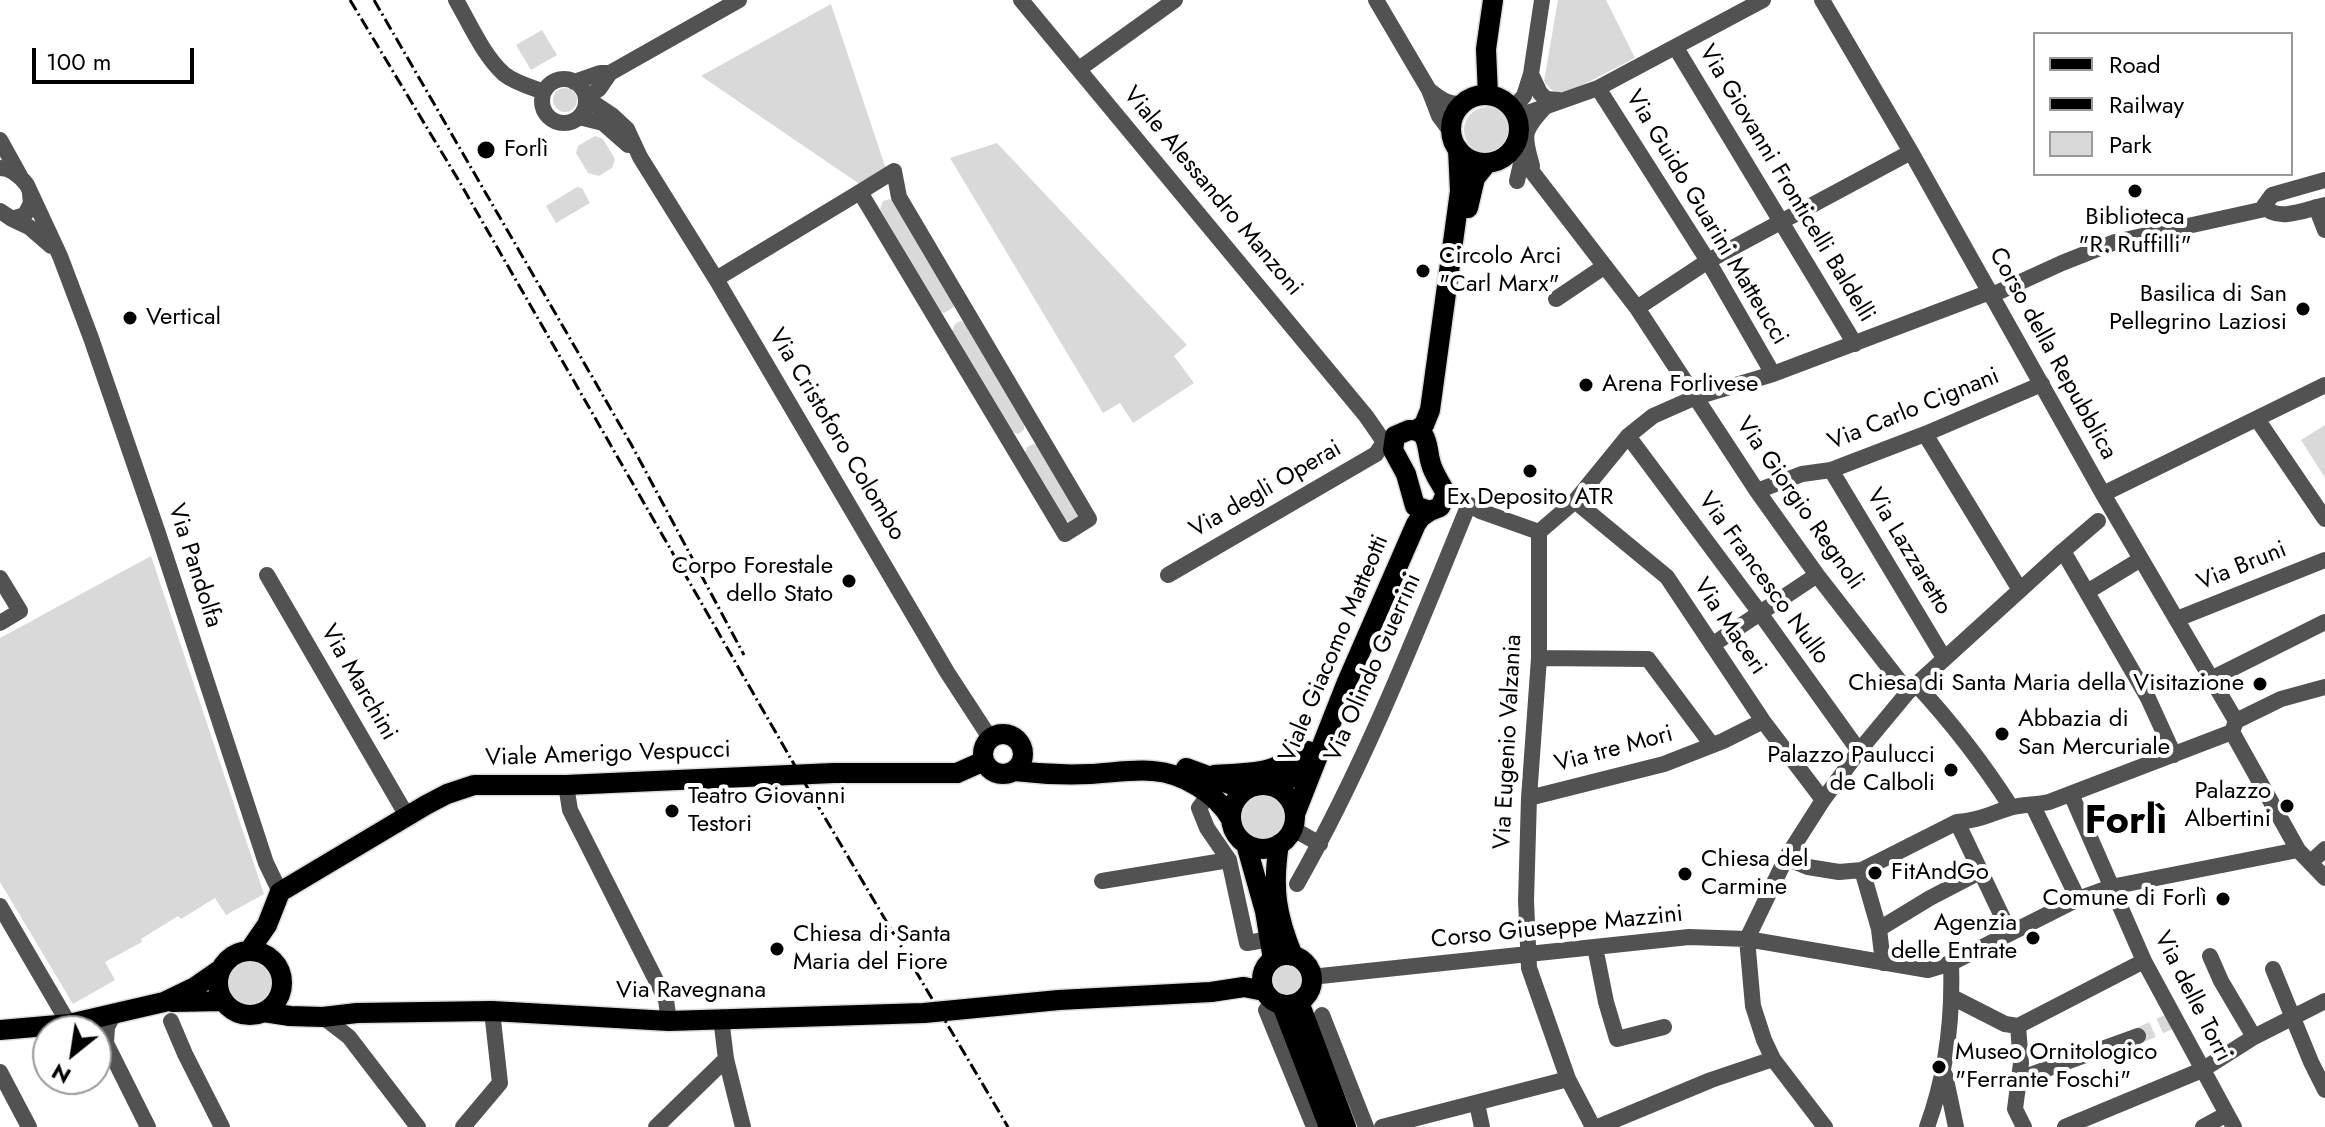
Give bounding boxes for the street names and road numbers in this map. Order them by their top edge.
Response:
street label: Via Giovanni Fronticelli Baldelli [1692,40,1880,328]
street label: Viale Alessandro Manzoni [1116,82,1308,302]
street label: Via Guido Guarini Matteucci [1618,85,1794,351]
street label: Corso della Repubblica [1982,243,2122,465]
street label: Via Cristoforo Colombo [761,324,911,546]
street label: Via Carlo Cignani [1824,363,2004,457]
street label: Via Giorgio Regnoli [1729,412,1869,596]
street label: Via degli Operai [1185,435,1347,545]
street label: Via Lazzaretto [1859,484,1957,620]
street label: Via Francesco Nullo [1691,487,1835,671]
street label: Via Pandolfa [161,501,227,631]
street label: Viale Giacomo Matteotti [1274,531,1396,767]
street label: Via Bruni [2193,536,2291,598]
street label: Via Olindo Guerrini [1320,569,1428,767]
street label: Via Maceri [1686,573,1772,681]
street label: Via Marchini [313,620,403,746]
street label: Via Eugenio Valzania [1489,634,1529,850]
street label: Via tre Mori [1552,720,1676,780]
street label: Viale Amerigo Vespucci [485,736,731,774]
street label: Corso Giuseppe Mazzini [1430,900,1684,956]
street label: Via delle Torri [2147,927,2237,1067]
street label: Via Ravegnana [616,977,766,1005]

